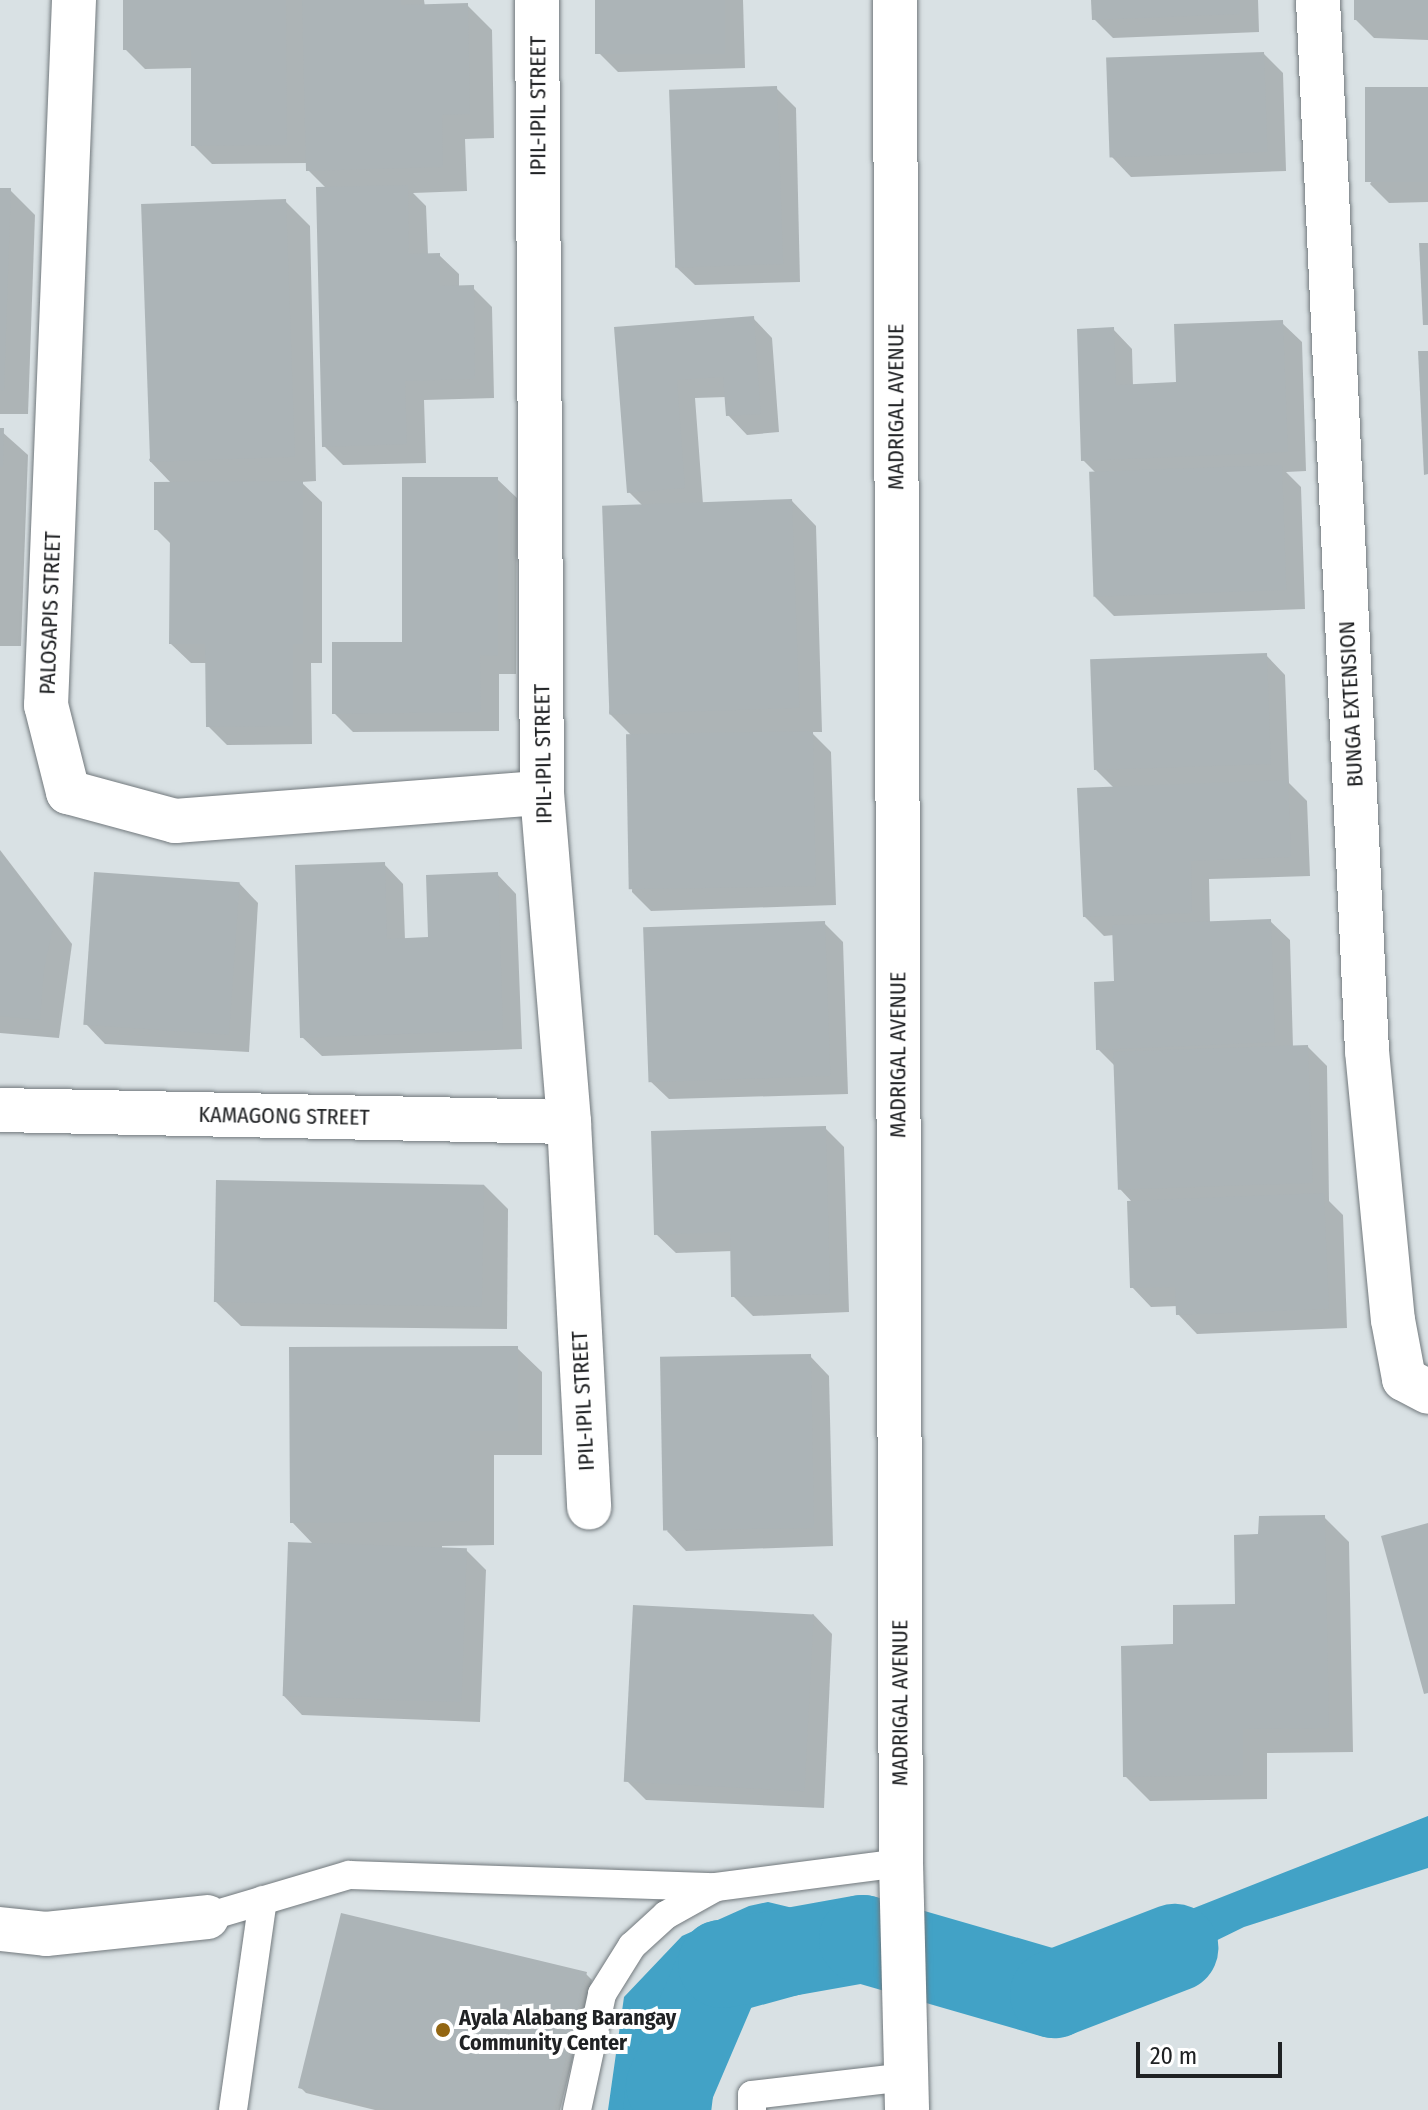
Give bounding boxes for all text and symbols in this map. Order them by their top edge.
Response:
street label: IPIL-IPIL STREET [525,36,551,176]
street label: MADRIGAL AVENUE [883,324,909,490]
street label: PALOSAPIS STREET [34,531,66,695]
street label: BUNGA EXTENSION [1333,620,1369,788]
street label: IPIL-IPIL STREET [529,684,557,824]
street label: MADRIGAL AVENUE [885,972,911,1138]
street label: KAMAGONG STREET [198,1101,370,1131]
street label: IPIL-IPIL STREET [566,1330,600,1472]
street label: MADRIGAL AVENUE [887,1620,913,1786]
place label: Ayala Alabang Barangay Community Center [459,2004,676,2056]
marker: Ayala Alabang Barangay Community Center [434,2021,452,2039]
scale bar [1140,2026,1286,2076]
text: 20 m [1150,2042,1197,2070]

